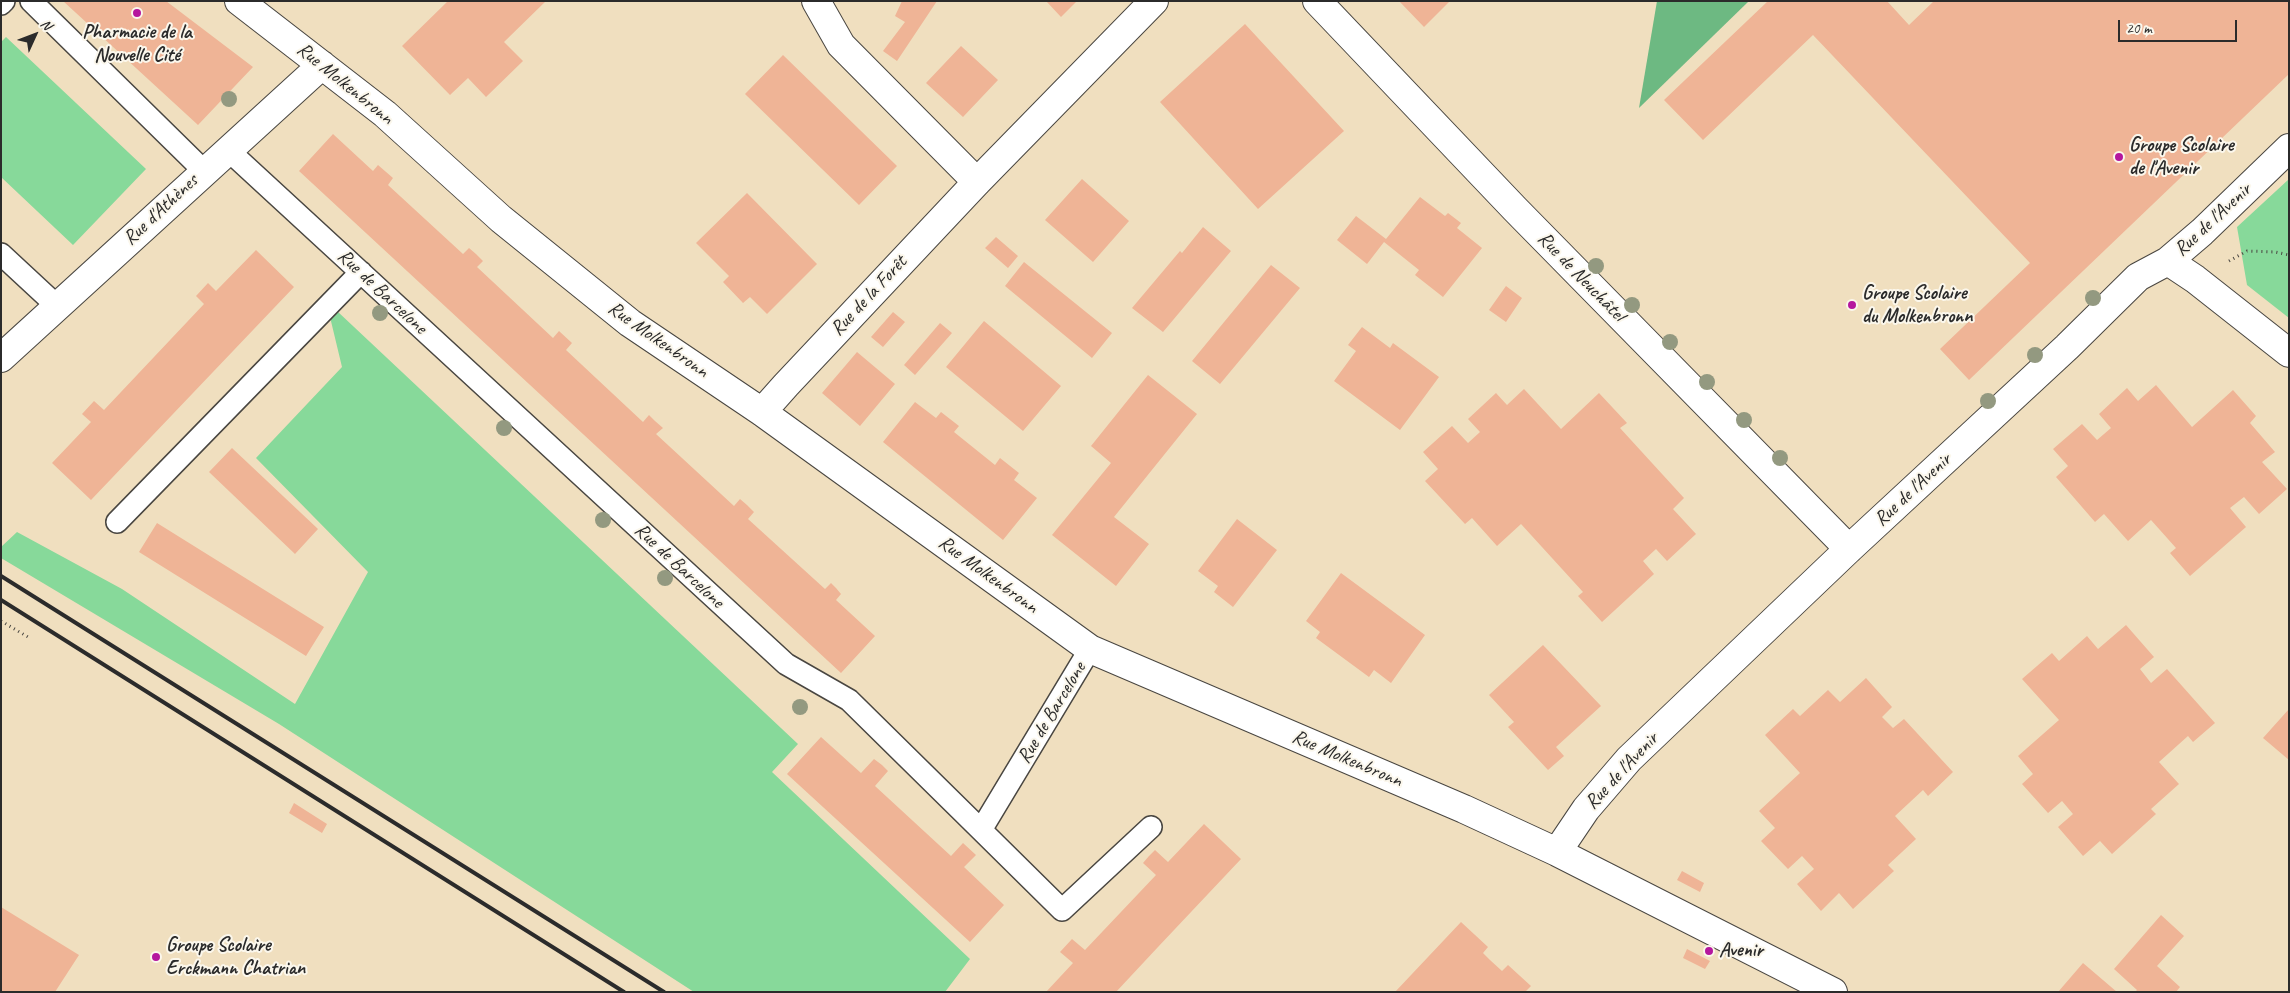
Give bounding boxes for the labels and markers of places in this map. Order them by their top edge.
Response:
marker: Pharmacie de la Nouvelle Cité [131,7,143,19]
place label: Pharmacie de la Nouvelle Cité [82,21,192,68]
place label: Groupe Scolaire de l'Avenir [2129,134,2233,181]
marker: Groupe Scolaire de l'Avenir [2113,151,2125,163]
place label: Groupe Scolaire du Molkenbronn [1862,282,1972,329]
marker: Groupe Scolaire du Molkenbronn [1846,299,1858,311]
place label: Groupe Scolaire Erckmann Chatrian [166,934,305,981]
place label: Avenir [1719,939,1763,963]
marker: Avenir [1703,945,1715,957]
marker: Groupe Scolaire Erckmann Chatrian [150,951,162,963]

